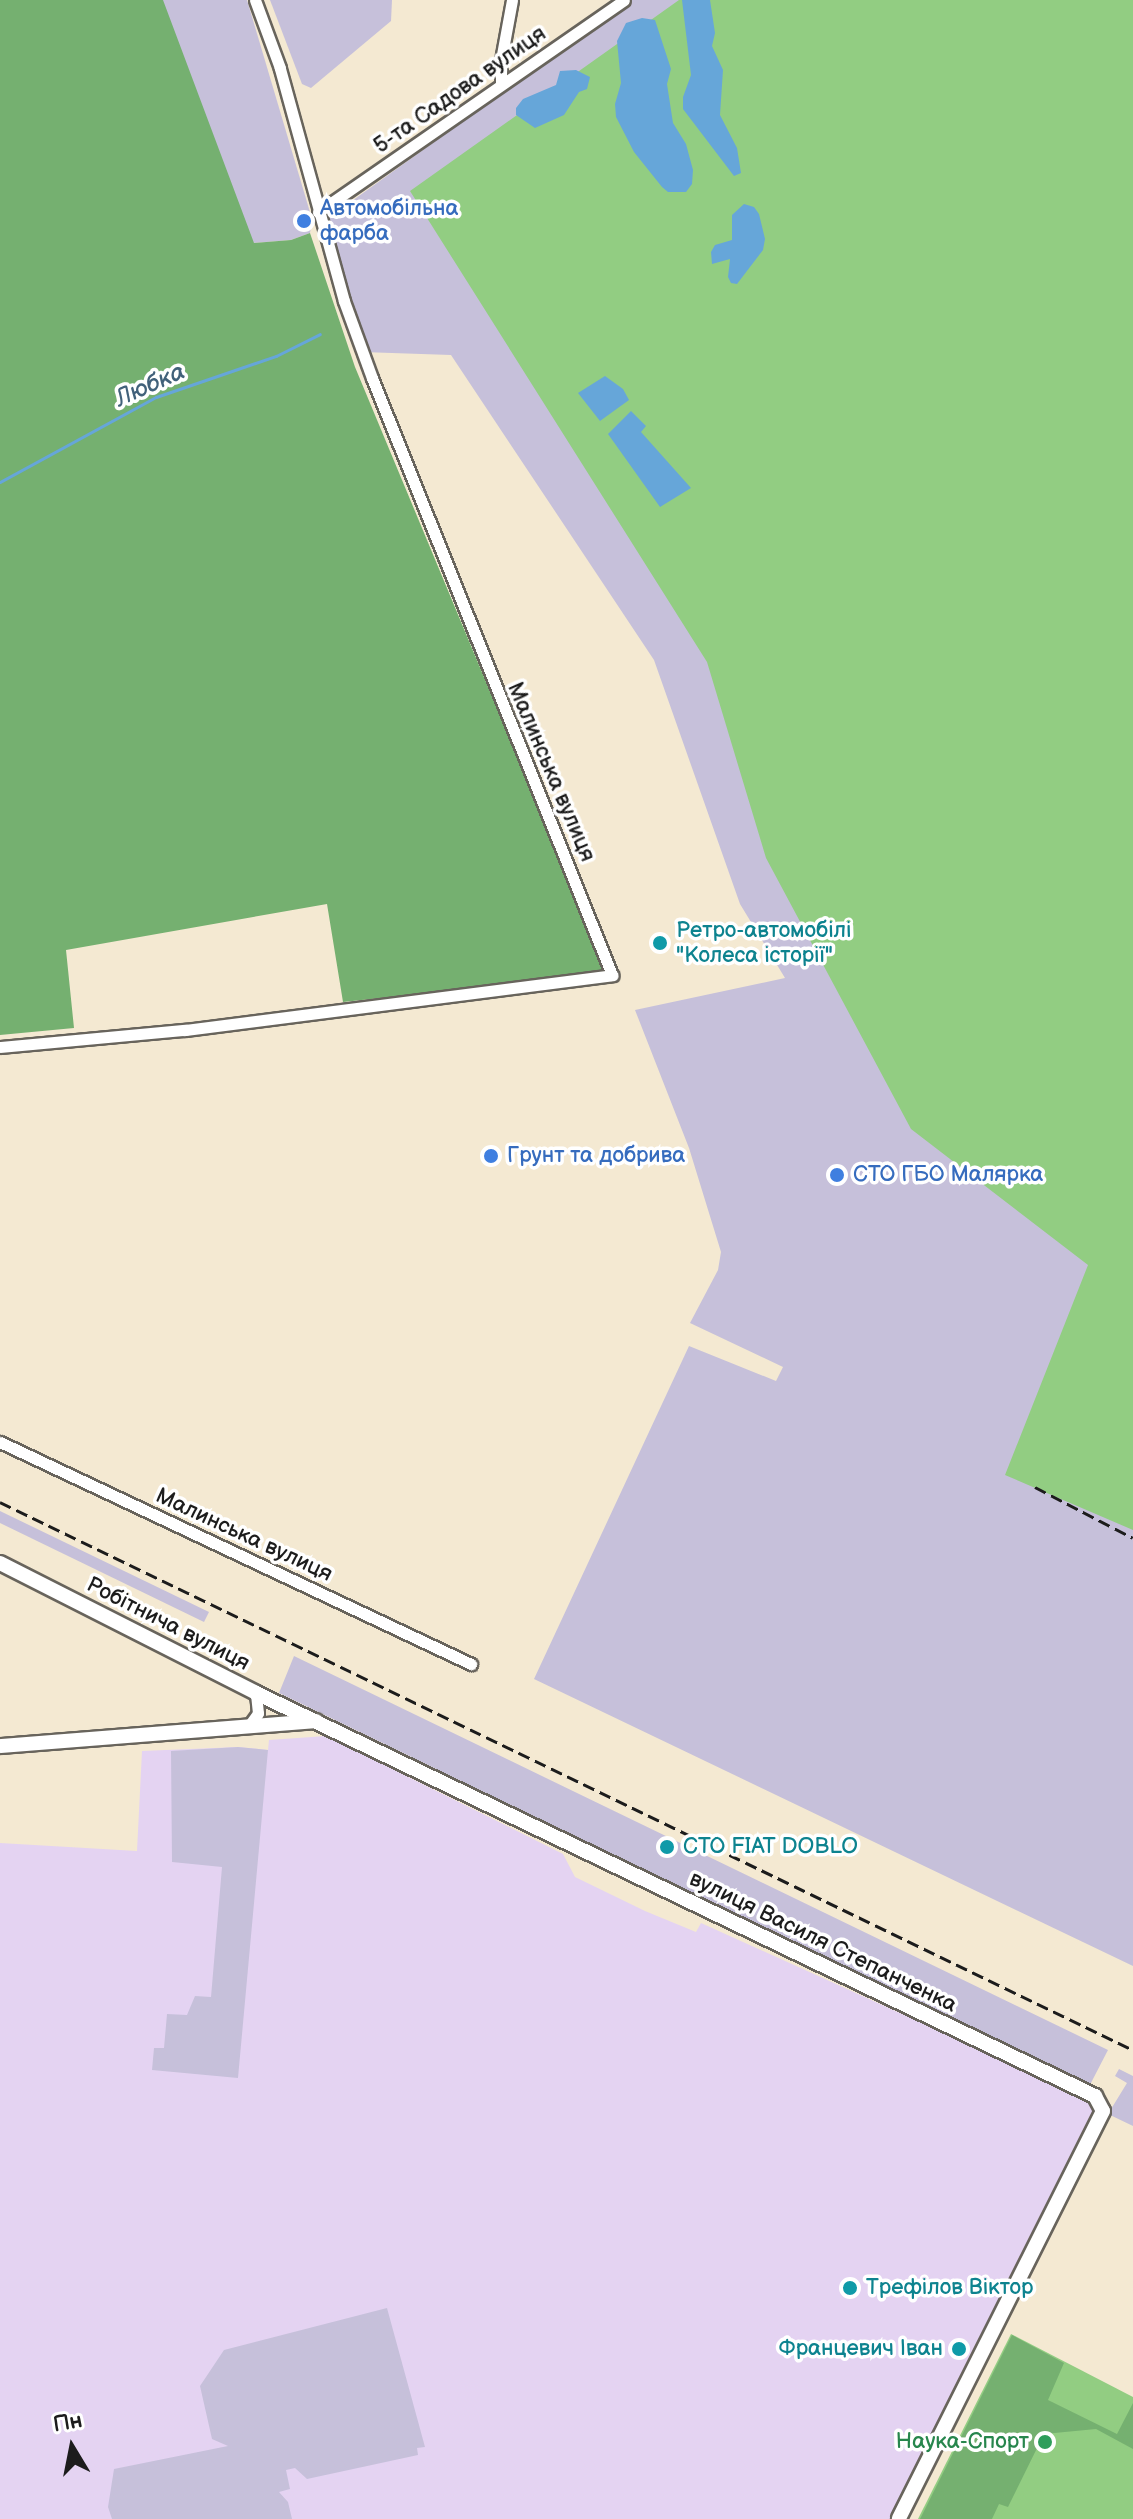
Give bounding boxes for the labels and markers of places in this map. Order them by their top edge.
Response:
place label: Автомобільна фарба [320,195,458,246]
marker: Автомобільна фарба [295,212,313,230]
place label: Ретро-автомобілі "Колеса історії" [676,917,851,968]
marker: Ретро-автомобілі "Колеса історії" [651,934,669,952]
place label: Грунт та добрива [507,1143,685,1169]
marker: Грунт та добрива [482,1147,500,1165]
place label: СТО ГБО Малярка [853,1162,1043,1188]
marker: СТО ГБО Малярка [828,1166,846,1184]
place label: СТО FIAT DOBLO [683,1834,858,1860]
marker: СТО FIAT DOBLO [658,1838,676,1856]
place label: Трефілов Віктор [866,2275,1033,2301]
marker: Трефілов Віктор [841,2279,859,2297]
place label: Францевич Іван [779,2336,943,2362]
marker: Францевич Іван [950,2340,968,2358]
place label: Наука-Спорт [896,2429,1029,2455]
marker: Наука-Спорт [1036,2433,1054,2451]

